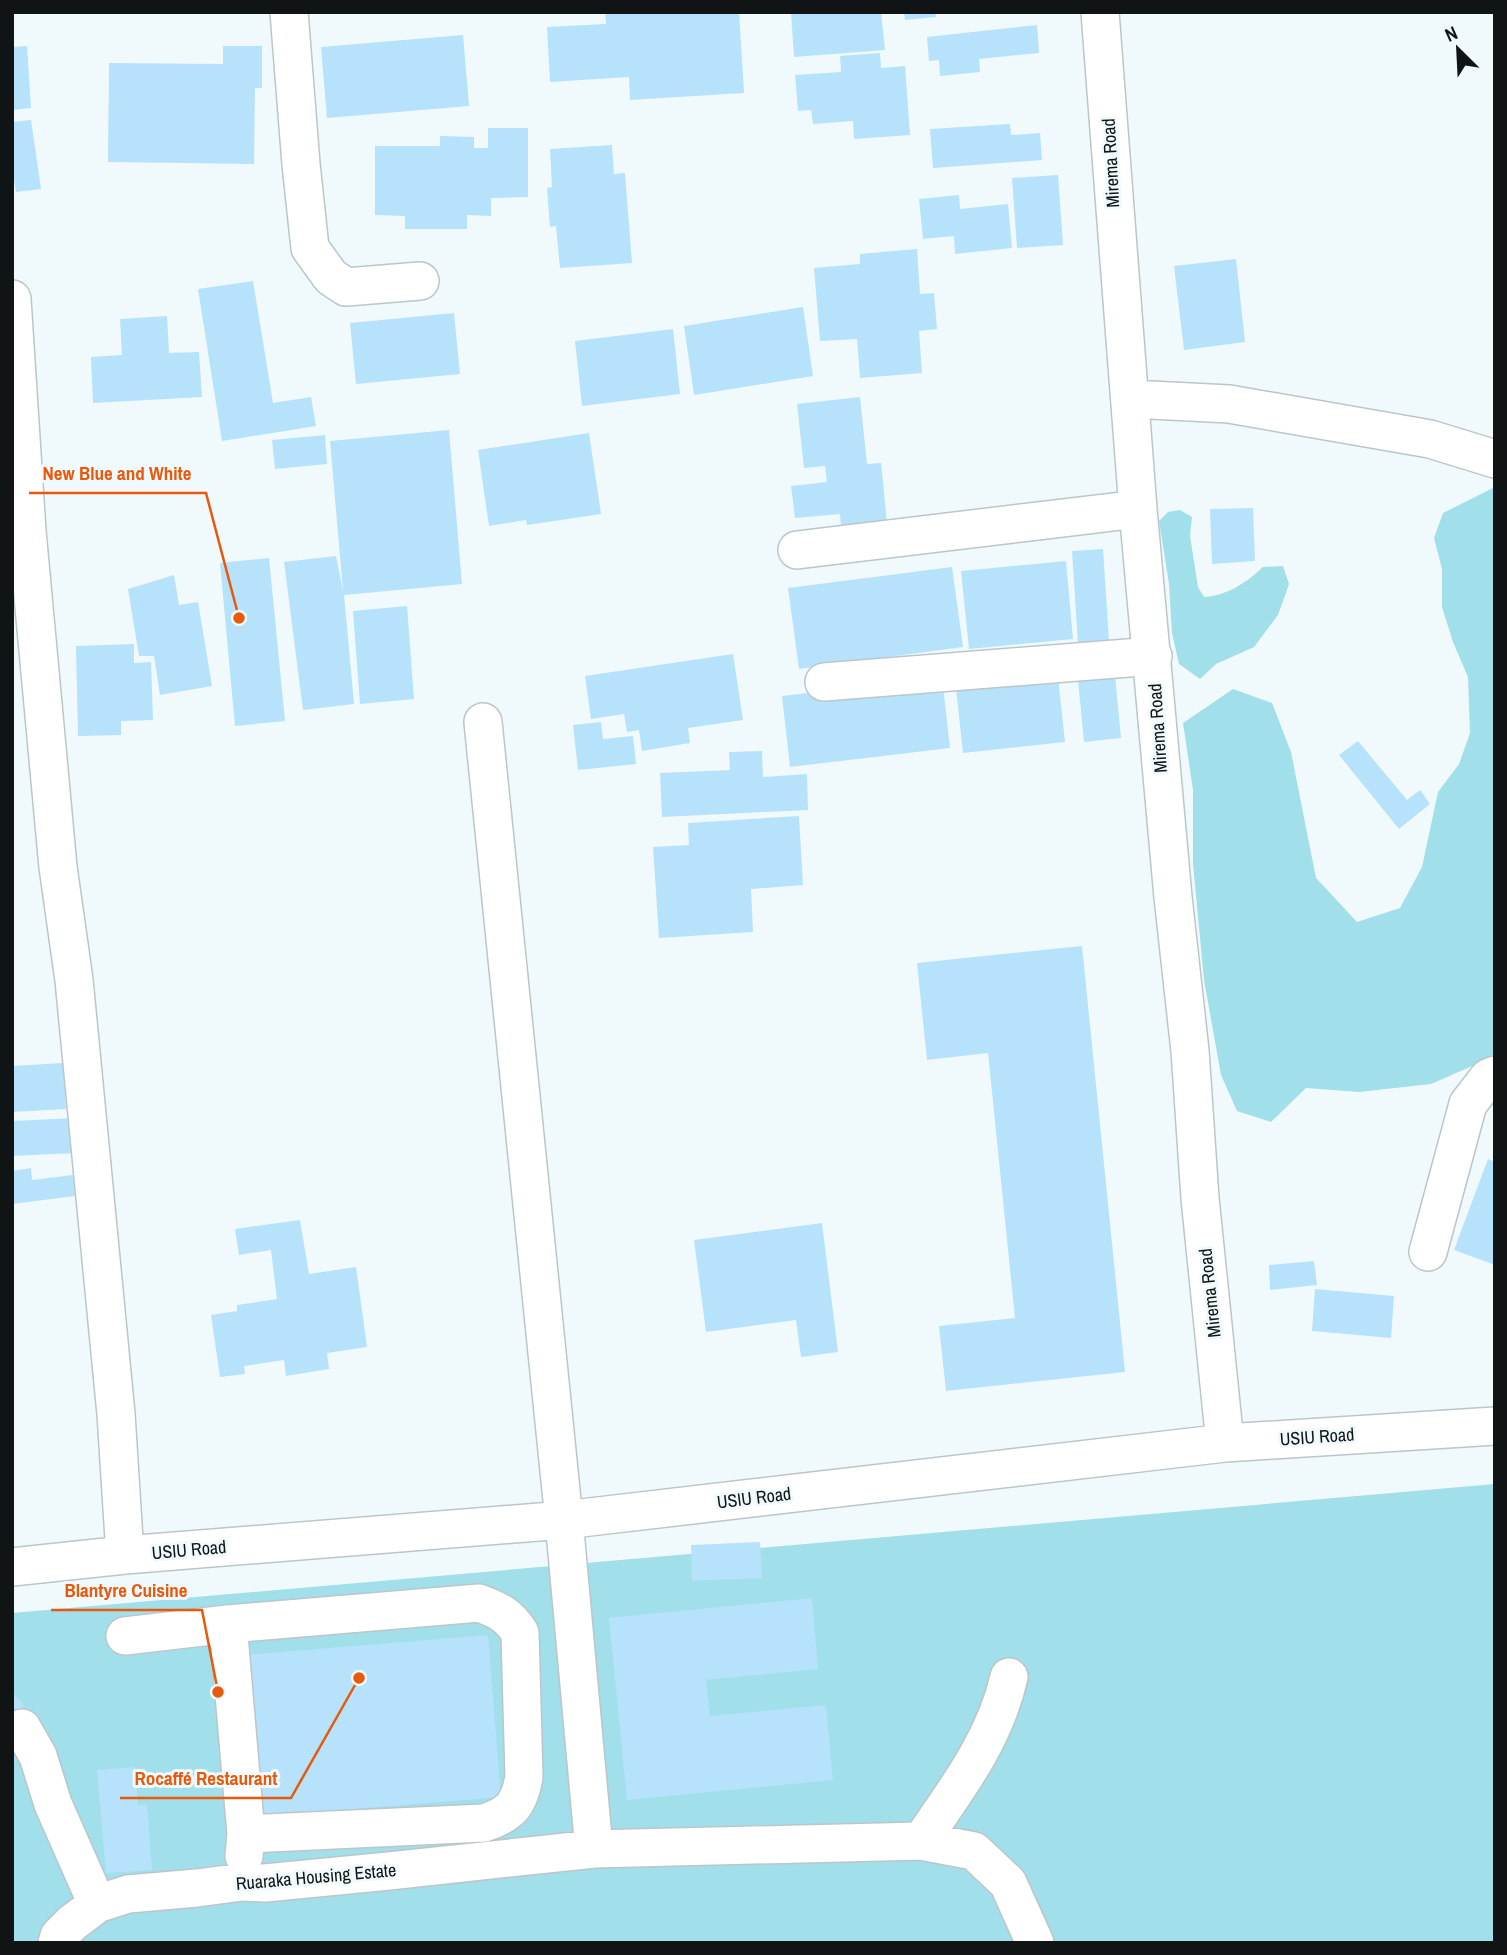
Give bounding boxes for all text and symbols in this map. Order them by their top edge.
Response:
north arrow [1423,14,1493,84]
text: N [1441,19,1462,48]
street label: Mirema Road [1096,118,1125,208]
callout: New Blue and White [29,453,206,493]
text: New Blue and White [43,460,192,486]
street label: Mirema Road [1142,683,1173,774]
street label: Mirema Road [1192,1247,1227,1339]
street label: USIU Road [1279,1421,1355,1452]
street label: USIU Road [715,1481,793,1514]
street label: USIU Road [151,1534,227,1565]
callout: Blantyre Cuisine [51,1570,202,1610]
text: Blantyre Cuisine [65,1577,188,1603]
callout: Rocaffé Restaurant [120,1758,291,1798]
text: Rocaffé Restaurant [135,1765,277,1791]
street label: Ruaraka Housing Estate [235,1857,397,1896]

